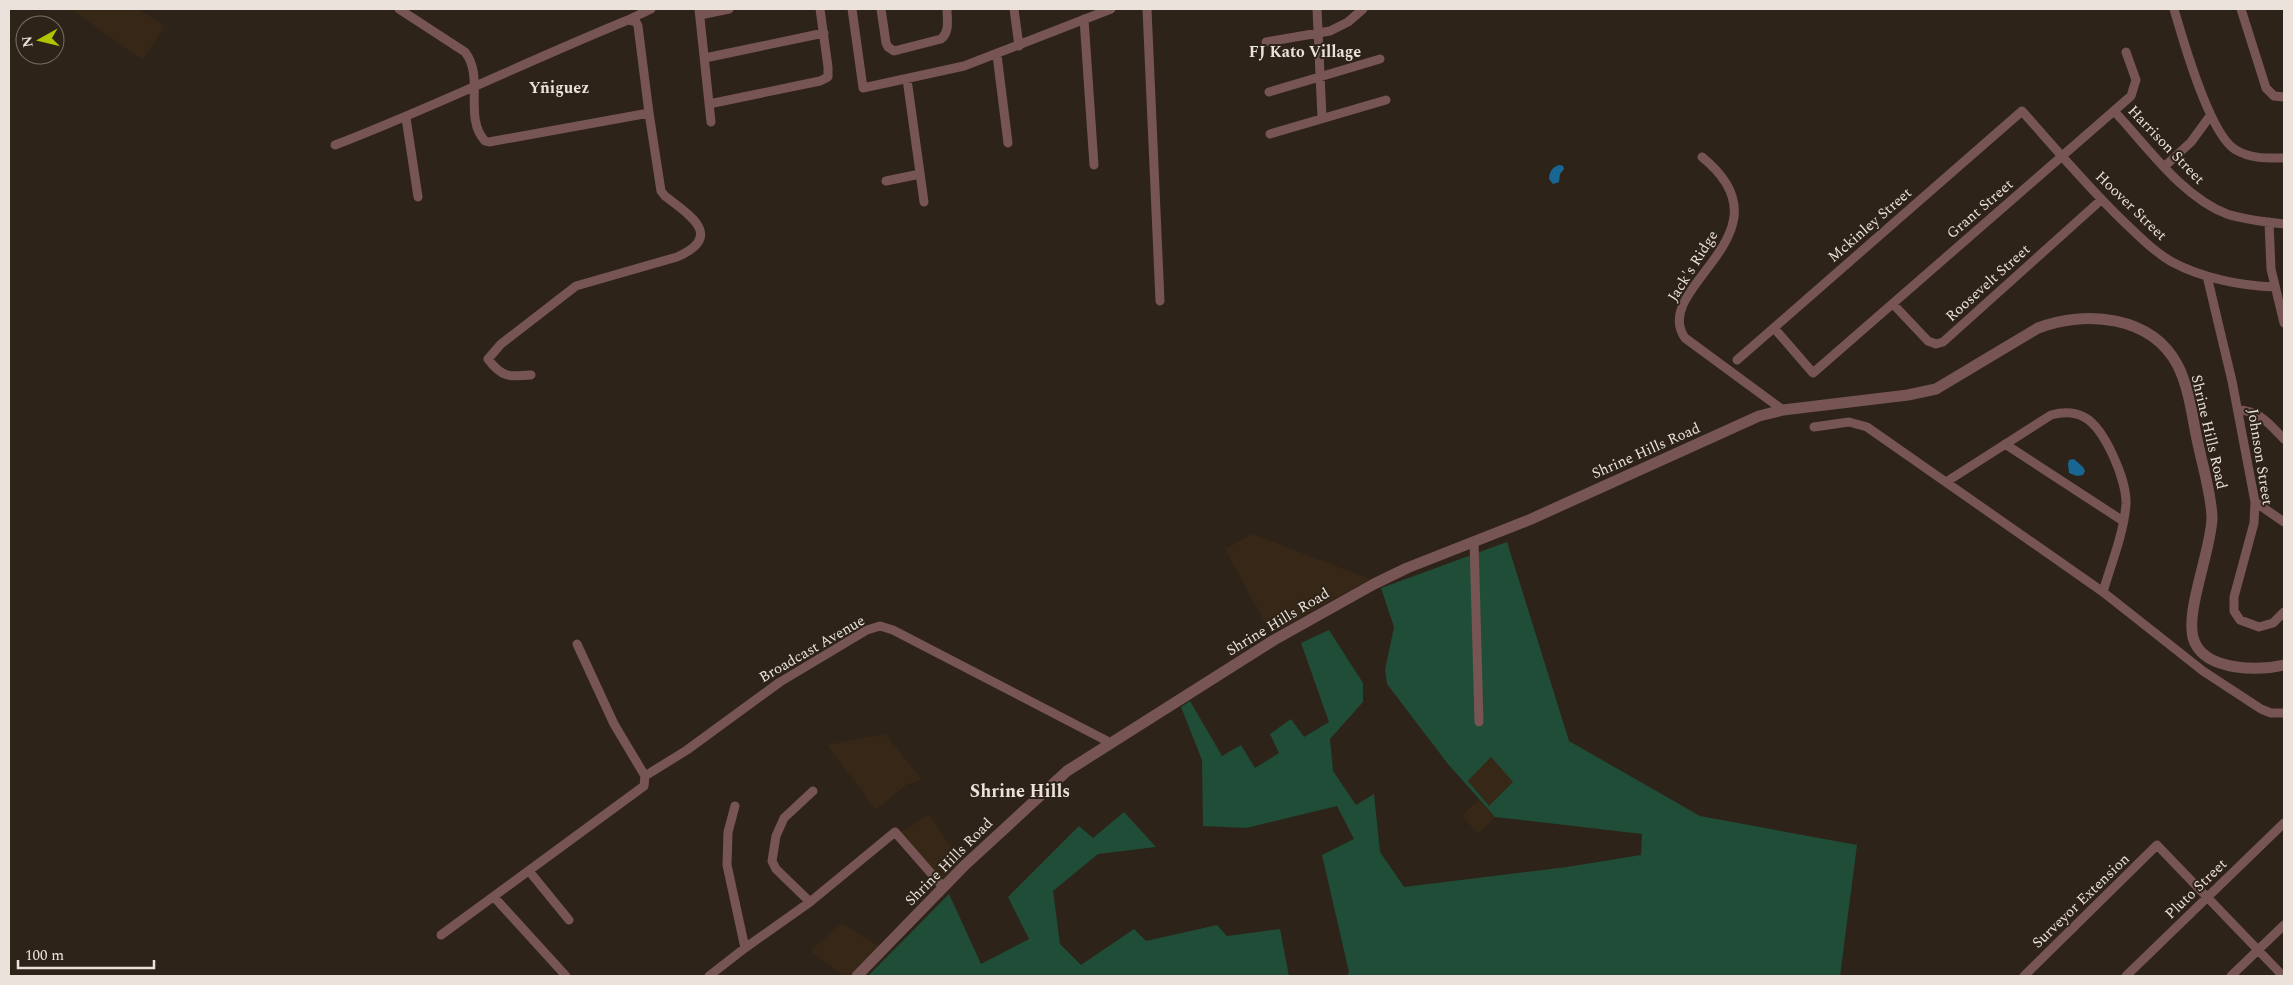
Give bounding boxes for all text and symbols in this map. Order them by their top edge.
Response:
north arrow [15,15,65,65]
text: N [16,35,39,49]
district label: FJ Kato Village [1249,40,1361,64]
district label: Yñiguez [529,76,589,100]
street label: Harrison Street [2122,100,2210,190]
street label: Hoover Street [2090,166,2172,246]
street label: Grant Street [1941,173,2019,245]
street label: Mckinley Street [1823,182,1917,268]
street label: Jack's Ridge [1662,226,1724,306]
street label: Roosevelt Street [1940,239,2036,327]
street label: Shrine Hills Road [2185,373,2233,491]
street label: Johnson Street [2241,407,2279,507]
street label: Shrine Hills Road [1588,417,1704,485]
street label: Shrine Hills Road [1222,582,1334,662]
street label: Broadcast Avenue [755,609,869,689]
district label: Shrine Hills [970,778,1070,805]
street label: Shrine Hills Road [900,813,998,911]
street label: Surveyor Extension [2027,848,2135,954]
street label: Pluto Street [2160,853,2232,925]
scale bar [18,938,154,970]
text: 100 m [25,944,64,967]

